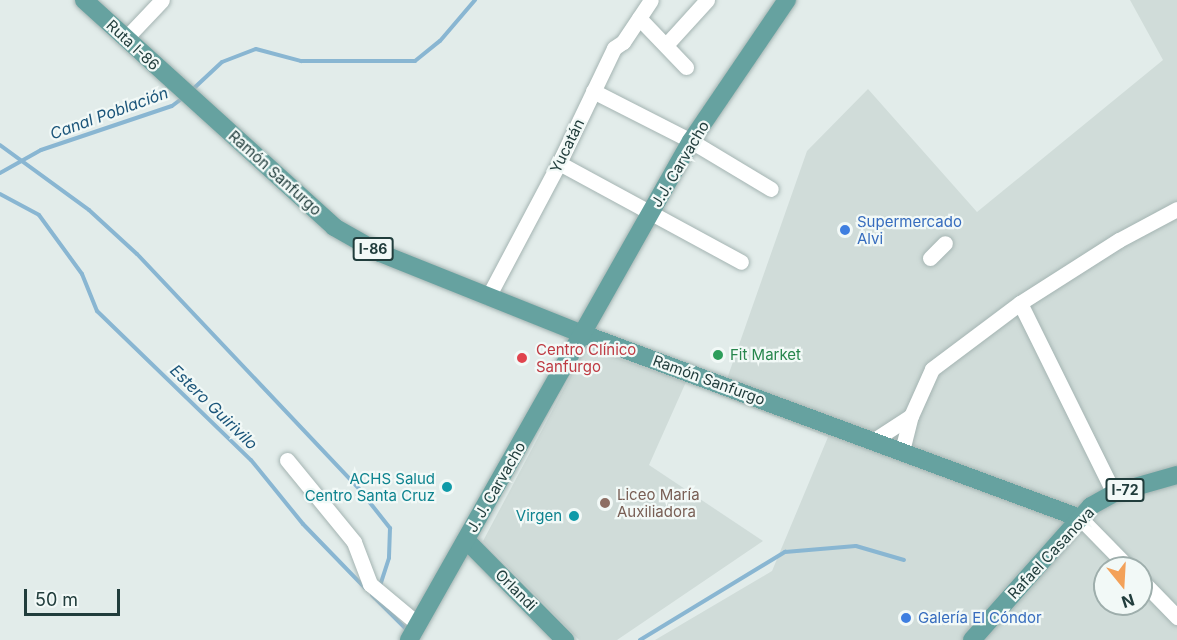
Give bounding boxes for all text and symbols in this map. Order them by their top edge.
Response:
street label: Ruta I-86 [103,16,163,74]
water label: Canal Población [47,83,171,143]
street label: Yucatán [546,116,588,176]
street label: J.J. Carvacho [647,118,713,210]
street label: Ramón Sanfurgo [225,127,325,219]
place label: Supermercado Alvi [857,212,962,247]
marker: Supermercado Alvi [838,223,852,237]
road number: I-86 [352,238,394,260]
place label: Centro Clínico Sanfurgo [536,340,636,375]
place label: Fit Market [730,346,801,364]
marker: Fit Market [711,348,725,362]
marker: Centro Clínico Sanfurgo [513,349,531,367]
street label: Ramón Sanfurgo [650,351,768,409]
water label: Estero Guirivilo [166,360,262,454]
street label: J. J. Carvacho [463,438,529,536]
place label: ACHS Salud Centro Santa Cruz [305,469,435,504]
road number: I-72 [1104,479,1146,501]
marker: ACHS Salud Centro Santa Cruz [440,480,454,494]
place label: Liceo María Auxiliadora [617,485,700,520]
marker: Liceo María Auxiliadora [598,496,612,510]
street label: Rafael Casanova [1004,504,1098,602]
place label: Virgen [516,507,562,525]
marker: Virgen [567,509,581,523]
north arrow [1093,556,1153,616]
street label: Orlandi [492,566,540,614]
scale bar [27,577,123,615]
text: 50 m [35,589,78,610]
text: N [1119,590,1137,613]
place label: Galería El Cóndor [918,609,1042,627]
marker: Galería El Cóndor [899,611,913,625]

